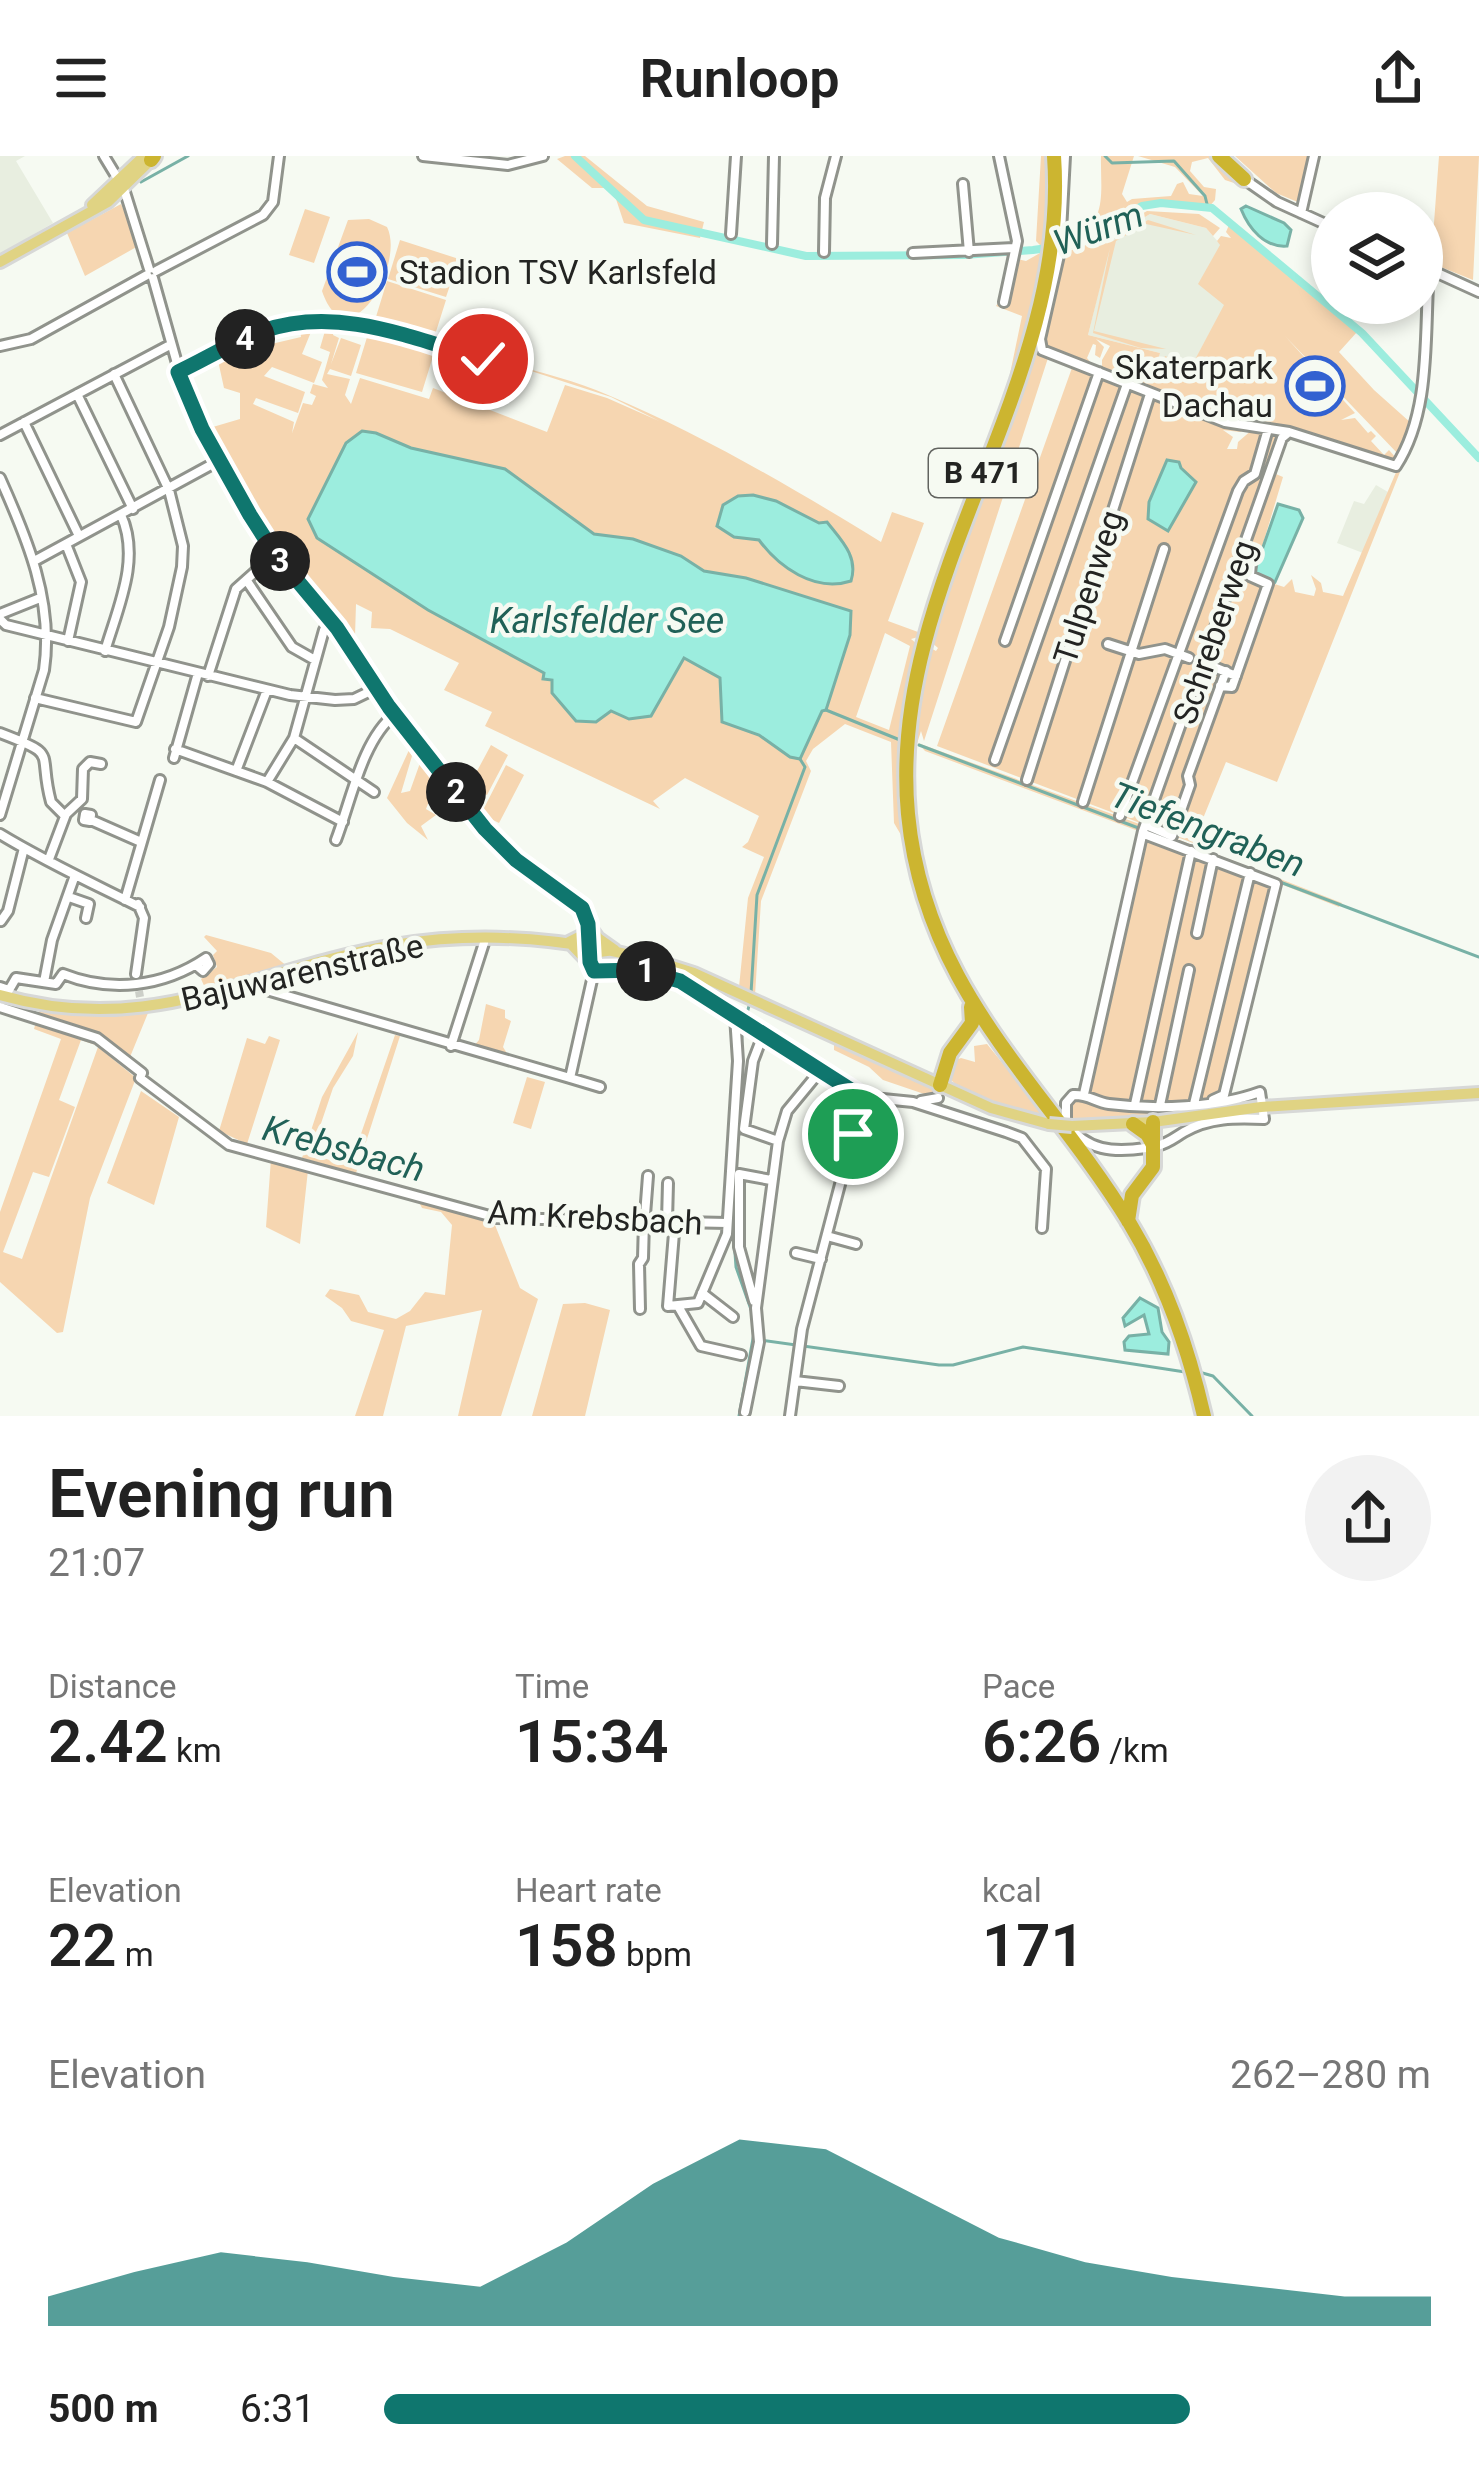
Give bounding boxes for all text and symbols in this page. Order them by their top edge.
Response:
icon: menu [48,45,114,111]
icon: share [1365,45,1431,111]
text: Runloop [639,47,840,110]
map controls [1311,192,1443,324]
button: layers [1311,192,1443,324]
water label: Würm [1048,193,1149,264]
sports icon: Stadion TSV Karlsfeld [326,241,388,303]
place label: Stadion TSV Karlsfeld [399,253,717,292]
pin [432,308,534,410]
pin: 4 [215,309,275,369]
text: 4 [236,319,254,358]
icon: check [450,326,516,392]
place label: Skaterpark Dachau [1115,348,1273,425]
sports icon: Skaterpark Dachau [1284,355,1346,417]
road number: B 471 [929,449,1037,497]
street label: Tulpenweg [1045,505,1132,669]
pin: 3 [250,531,310,591]
street label: Schreberweg [1165,535,1264,729]
text: 3 [271,541,289,580]
water label: Karlsfelder See [490,600,724,642]
pin: 2 [426,762,486,822]
text: 2 [447,772,465,811]
water label: Tiefengraben [1105,774,1311,886]
street label: Bajuwarenstraße [177,926,427,1019]
pin: 1 [616,941,676,1001]
text: 1 [637,951,655,990]
pin [802,1083,904,1185]
icon: arrive [820,1101,886,1167]
water label: Krebsbach [258,1107,429,1191]
street label: Am Krebsbach [486,1192,703,1243]
button: share [1305,1455,1431,1581]
text: Evening run [48,1456,395,1533]
text: 21:07 [48,1540,145,1586]
text: Distance [48,1667,176,1706]
text: Time [515,1667,589,1706]
text: Pace [982,1667,1055,1706]
text: 2.42 [48,1706,168,1777]
text: 15:34 [515,1706,668,1777]
text: 6:26 [982,1706,1101,1777]
text: km [168,1731,222,1770]
text: /km [1101,1731,1169,1770]
text: Elevation [48,1871,182,1910]
text: Heart rate [515,1871,662,1910]
text: kcal [982,1871,1042,1910]
text: 22 [48,1910,117,1981]
text: 158 [515,1910,618,1981]
text: 171 [982,1910,1085,1981]
text: m [117,1935,154,1974]
text: bpm [618,1935,692,1974]
text: Elevation [48,2052,206,2098]
text: 262–280 m [1230,2052,1431,2098]
text: 500 m [48,2386,159,2432]
text: 6:31 [240,2386,315,2432]

